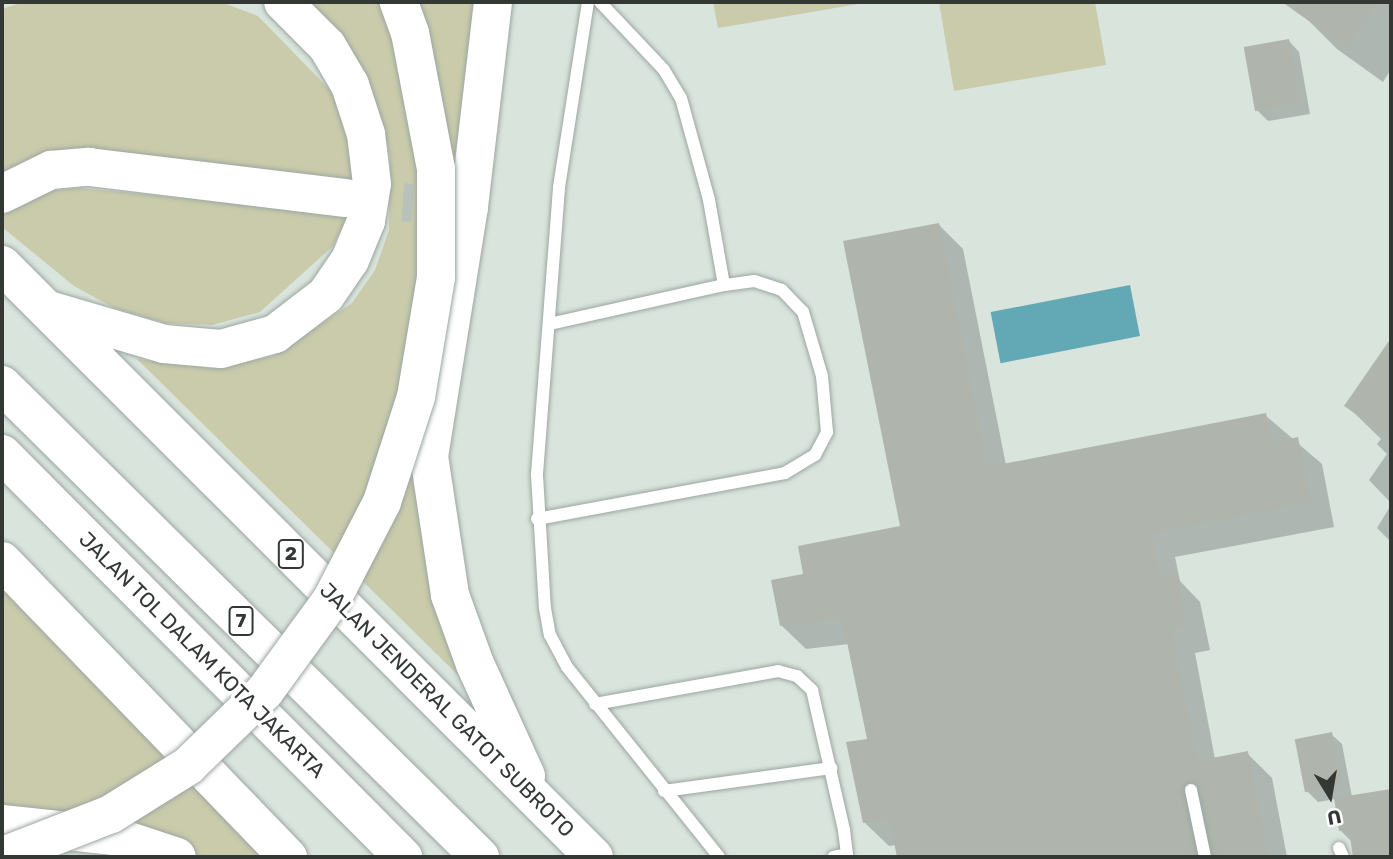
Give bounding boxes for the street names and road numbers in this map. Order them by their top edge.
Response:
street label: JALAN TOL DALAM KOTA JAKARTA [73,526,331,784]
road number: 2 [277,538,305,569]
street label: JALAN JENDERAL GATOT SUBROTO [314,577,580,843]
road number: 7 [227,606,255,636]

